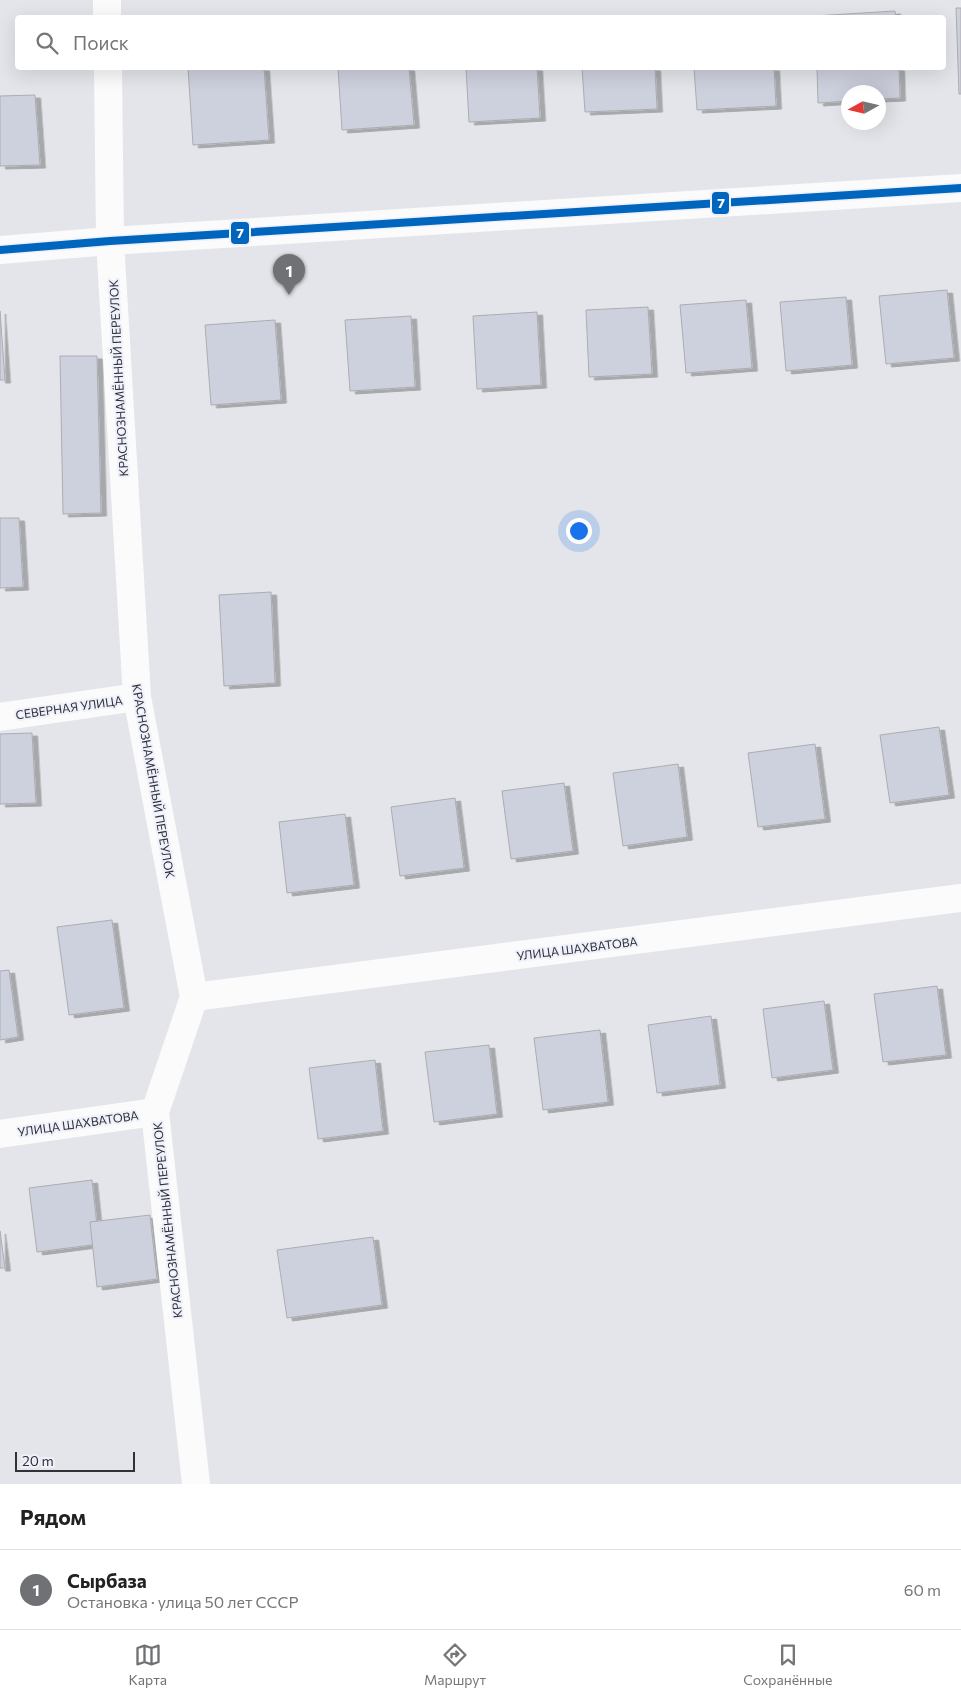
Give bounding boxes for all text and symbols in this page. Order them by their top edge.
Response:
search box [15,15,946,70]
icon: search [33,29,61,57]
text: Поиск [73,31,129,54]
north arrow [841,85,886,130]
line badge: 7 [711,191,730,215]
text: 7 [717,194,725,211]
line badge: 7 [230,221,250,245]
text: 7 [236,224,244,241]
pin: 1 [273,254,305,295]
street label: КРАСНОЗНАМЁННЫЙ ПЕРЕУЛОК [106,279,130,477]
your location [566,518,592,544]
street label: КРАСНОЗНАМЁННЫЙ ПЕРЕУЛОК [130,683,178,879]
street label: СЕВЕРНАЯ УЛИЦА [15,693,123,721]
street label: УЛИЦА ШАХВАТОВА [516,934,638,962]
street label: УЛИЦА ШАХВАТОВА [17,1108,139,1138]
street label: КРАСНОЗНАМЁННЫЙ ПЕРЕУЛОК [150,1121,184,1319]
scale bar [15,1449,135,1472]
text: 20 m [22,1452,54,1469]
text: Рядом [20,1504,86,1529]
text: Сырбаза [67,1569,147,1592]
text: 1 [32,1580,40,1599]
text: 60 m [904,1580,941,1599]
text: Остановка · улица 50 лет СССР [67,1592,298,1611]
tab: Карта [128,1641,167,1688]
tab: Маршрут [424,1641,486,1688]
tab: Сохранённые [743,1641,833,1688]

